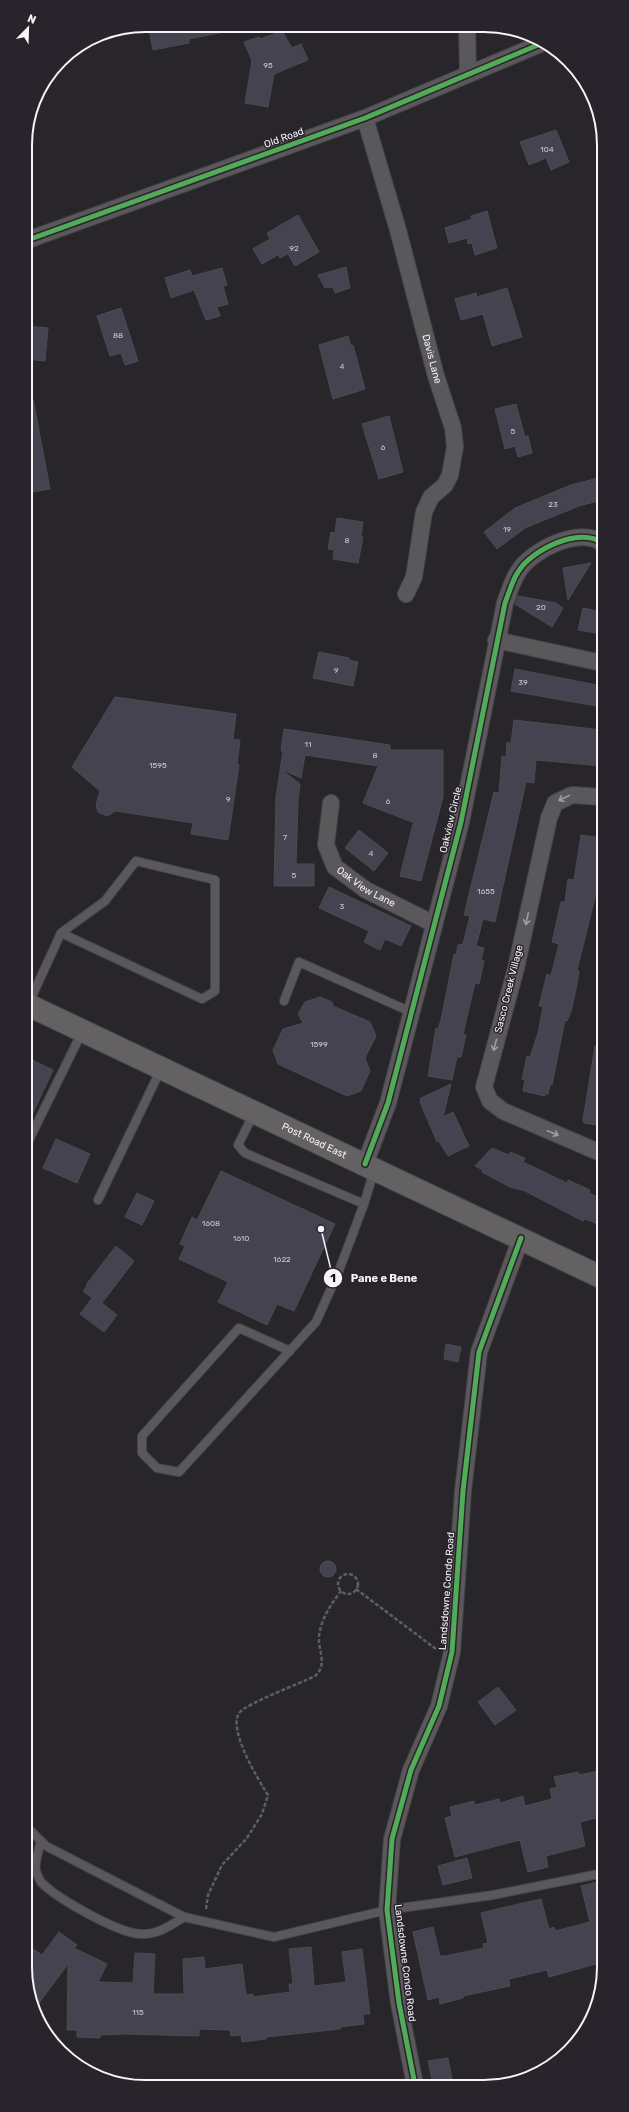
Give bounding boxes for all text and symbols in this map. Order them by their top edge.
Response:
north arrow [8,8,48,48]
text: N [26,12,38,27]
house number: 95 [263,61,273,70]
street label: Old Road [263,125,305,151]
house number: 104 [540,145,554,154]
house number: 92 [289,244,299,253]
house number: 88 [113,331,123,340]
street label: Davis Lane [419,333,444,386]
house number: 4 [340,362,345,371]
house number: 5 [511,427,516,436]
house number: 6 [381,443,386,452]
house number: 23 [548,500,558,509]
house number: 19 [503,525,511,534]
house number: 8 [344,536,350,545]
house number: 20 [536,603,546,612]
house number: 9 [334,666,339,675]
house number: 39 [518,678,528,687]
house number: 11 [305,740,311,749]
house number: 8 [372,751,378,760]
house number: 1595 [149,761,167,770]
street label: Oakview Circle [438,785,465,854]
house number: 9 [226,795,231,804]
one-way arrow [559,795,571,802]
house number: 6 [386,797,391,806]
house number: 7 [283,833,287,842]
house number: 4 [369,849,374,858]
street label: Oak View Lane [334,864,398,910]
house number: 5 [292,871,297,880]
house number: 1655 [477,887,495,896]
house number: 3 [340,902,345,911]
one-way arrow [522,912,530,925]
street label: Sasco Creek Village [492,943,526,1034]
one-way arrow [491,1038,498,1051]
house number: 1599 [310,1040,328,1049]
street label: Post Road East [280,1120,349,1161]
one-way arrow [547,1130,559,1137]
house number: 1608 [202,1219,220,1228]
house number: 1610 [233,1234,249,1243]
house number: 1622 [273,1255,291,1264]
callout: Pane e Bene [323,1267,425,1290]
text: 1 [330,1271,336,1285]
text: Pane e Bene [351,1272,418,1285]
street label: Landsdowne Condo Road [437,1532,457,1650]
street label: Landsdowne Condo Road [392,1904,418,2022]
house number: 115 [132,2008,144,2017]

